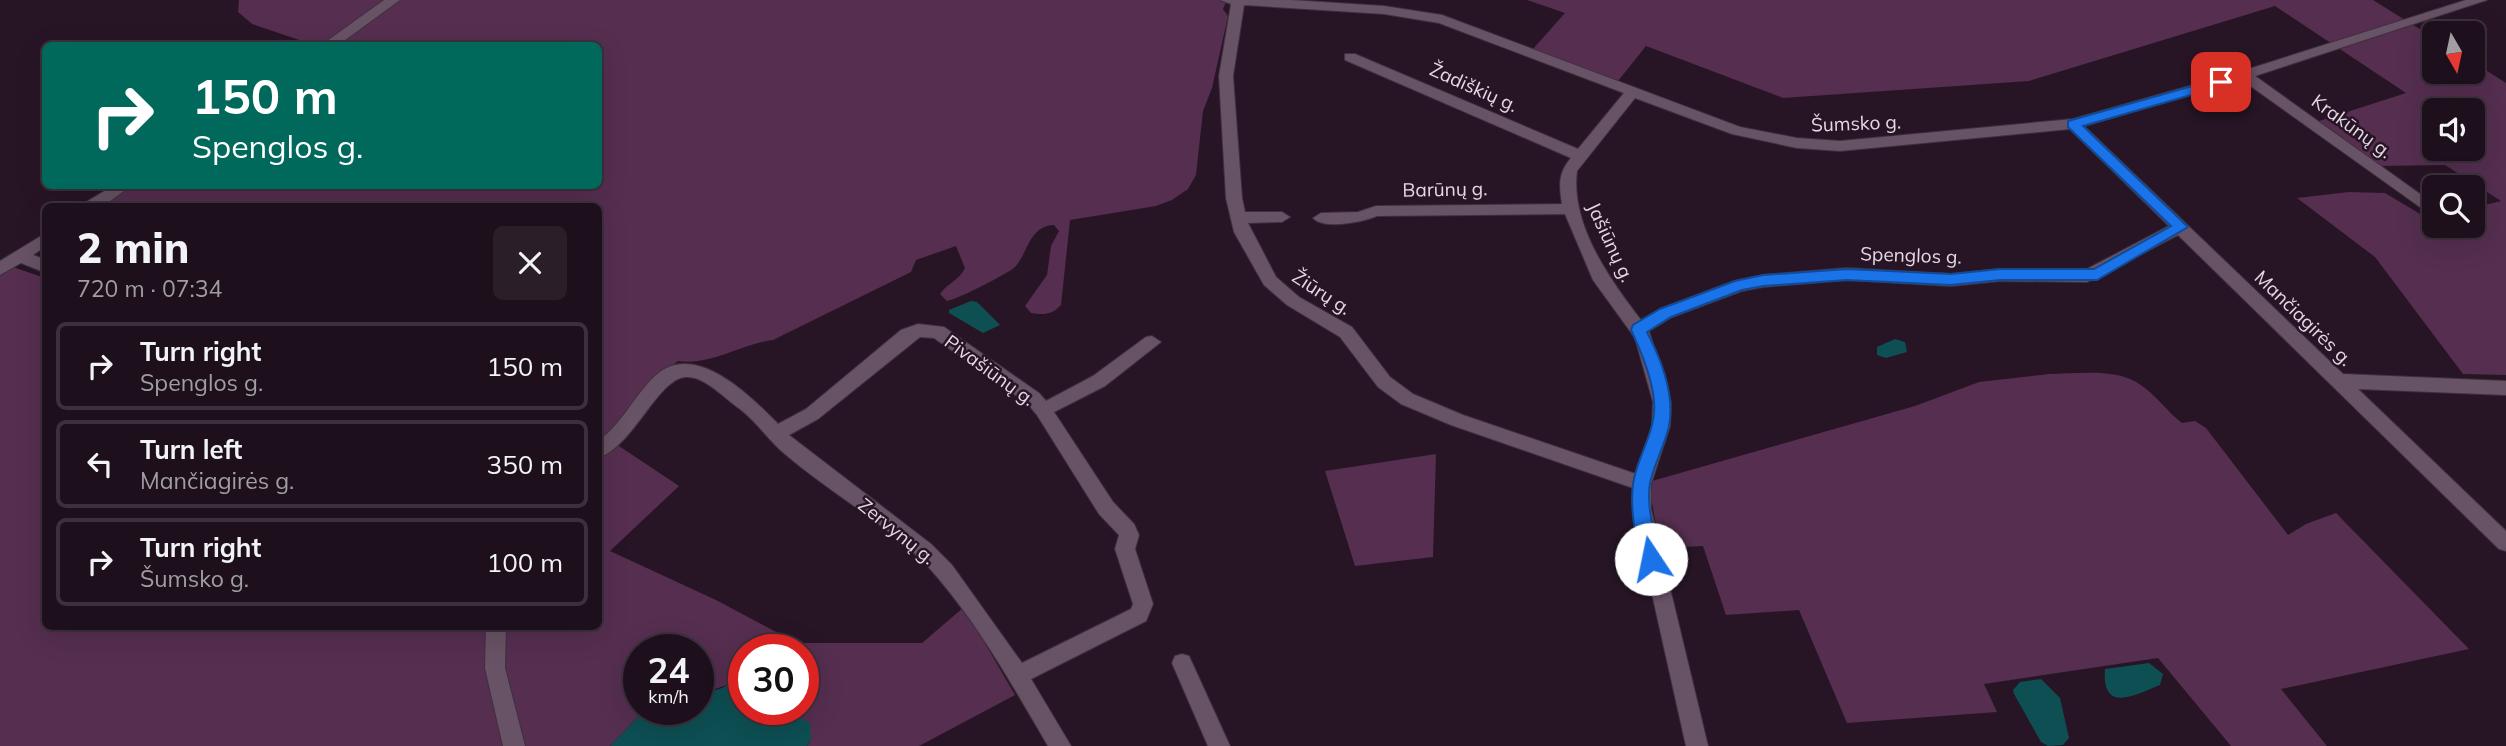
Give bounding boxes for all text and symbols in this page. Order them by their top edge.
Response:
north arrow [2422,21,2485,84]
map controls [2422,21,2485,238]
pin [2191,52,2251,112]
street label: Žadiškių g. [1426,57,1522,117]
icon: arrive [2202,63,2240,101]
text: 150 m [192,65,338,126]
icon: right [77,70,168,161]
street label: Krakūnų g. [2307,89,2397,163]
button: sound [2422,98,2485,161]
street label: Šumsko g. [1811,109,1901,137]
text: Spenglos g. [192,126,363,166]
button: search [2422,175,2485,238]
street label: Barūnų g. [1402,176,1488,202]
street label: Jašiūnų g. [1582,198,1640,286]
text: 2 min [77,221,190,274]
button: close [493,226,567,300]
street label: Spenglos g. [1860,241,1962,269]
street label: Žiūrų g. [1288,264,1356,320]
street label: Mančiagirės g. [2250,265,2358,371]
text: 720 m · 07:34 [77,274,222,303]
street label: Pivašiūnų g. [940,329,1040,411]
text: Turn right [140,335,261,368]
icon: right [81,347,119,385]
text: 150 m [487,350,563,383]
text: Spenglos g. [140,368,263,397]
text: Turn left [140,433,242,466]
icon: left [81,445,119,483]
text: 350 m [487,448,563,481]
text: Mančiagirės g. [140,466,294,495]
street label: Zervynų g. [854,493,940,569]
position arrow [1614,522,1688,596]
text: Turn right [140,531,261,564]
icon: right [81,543,119,581]
text: 100 m [487,546,563,579]
text: Šumsko g. [140,564,249,593]
speed limit sign: 30 [728,634,819,725]
text: 24 [647,648,690,692]
text: km/h [648,685,689,708]

